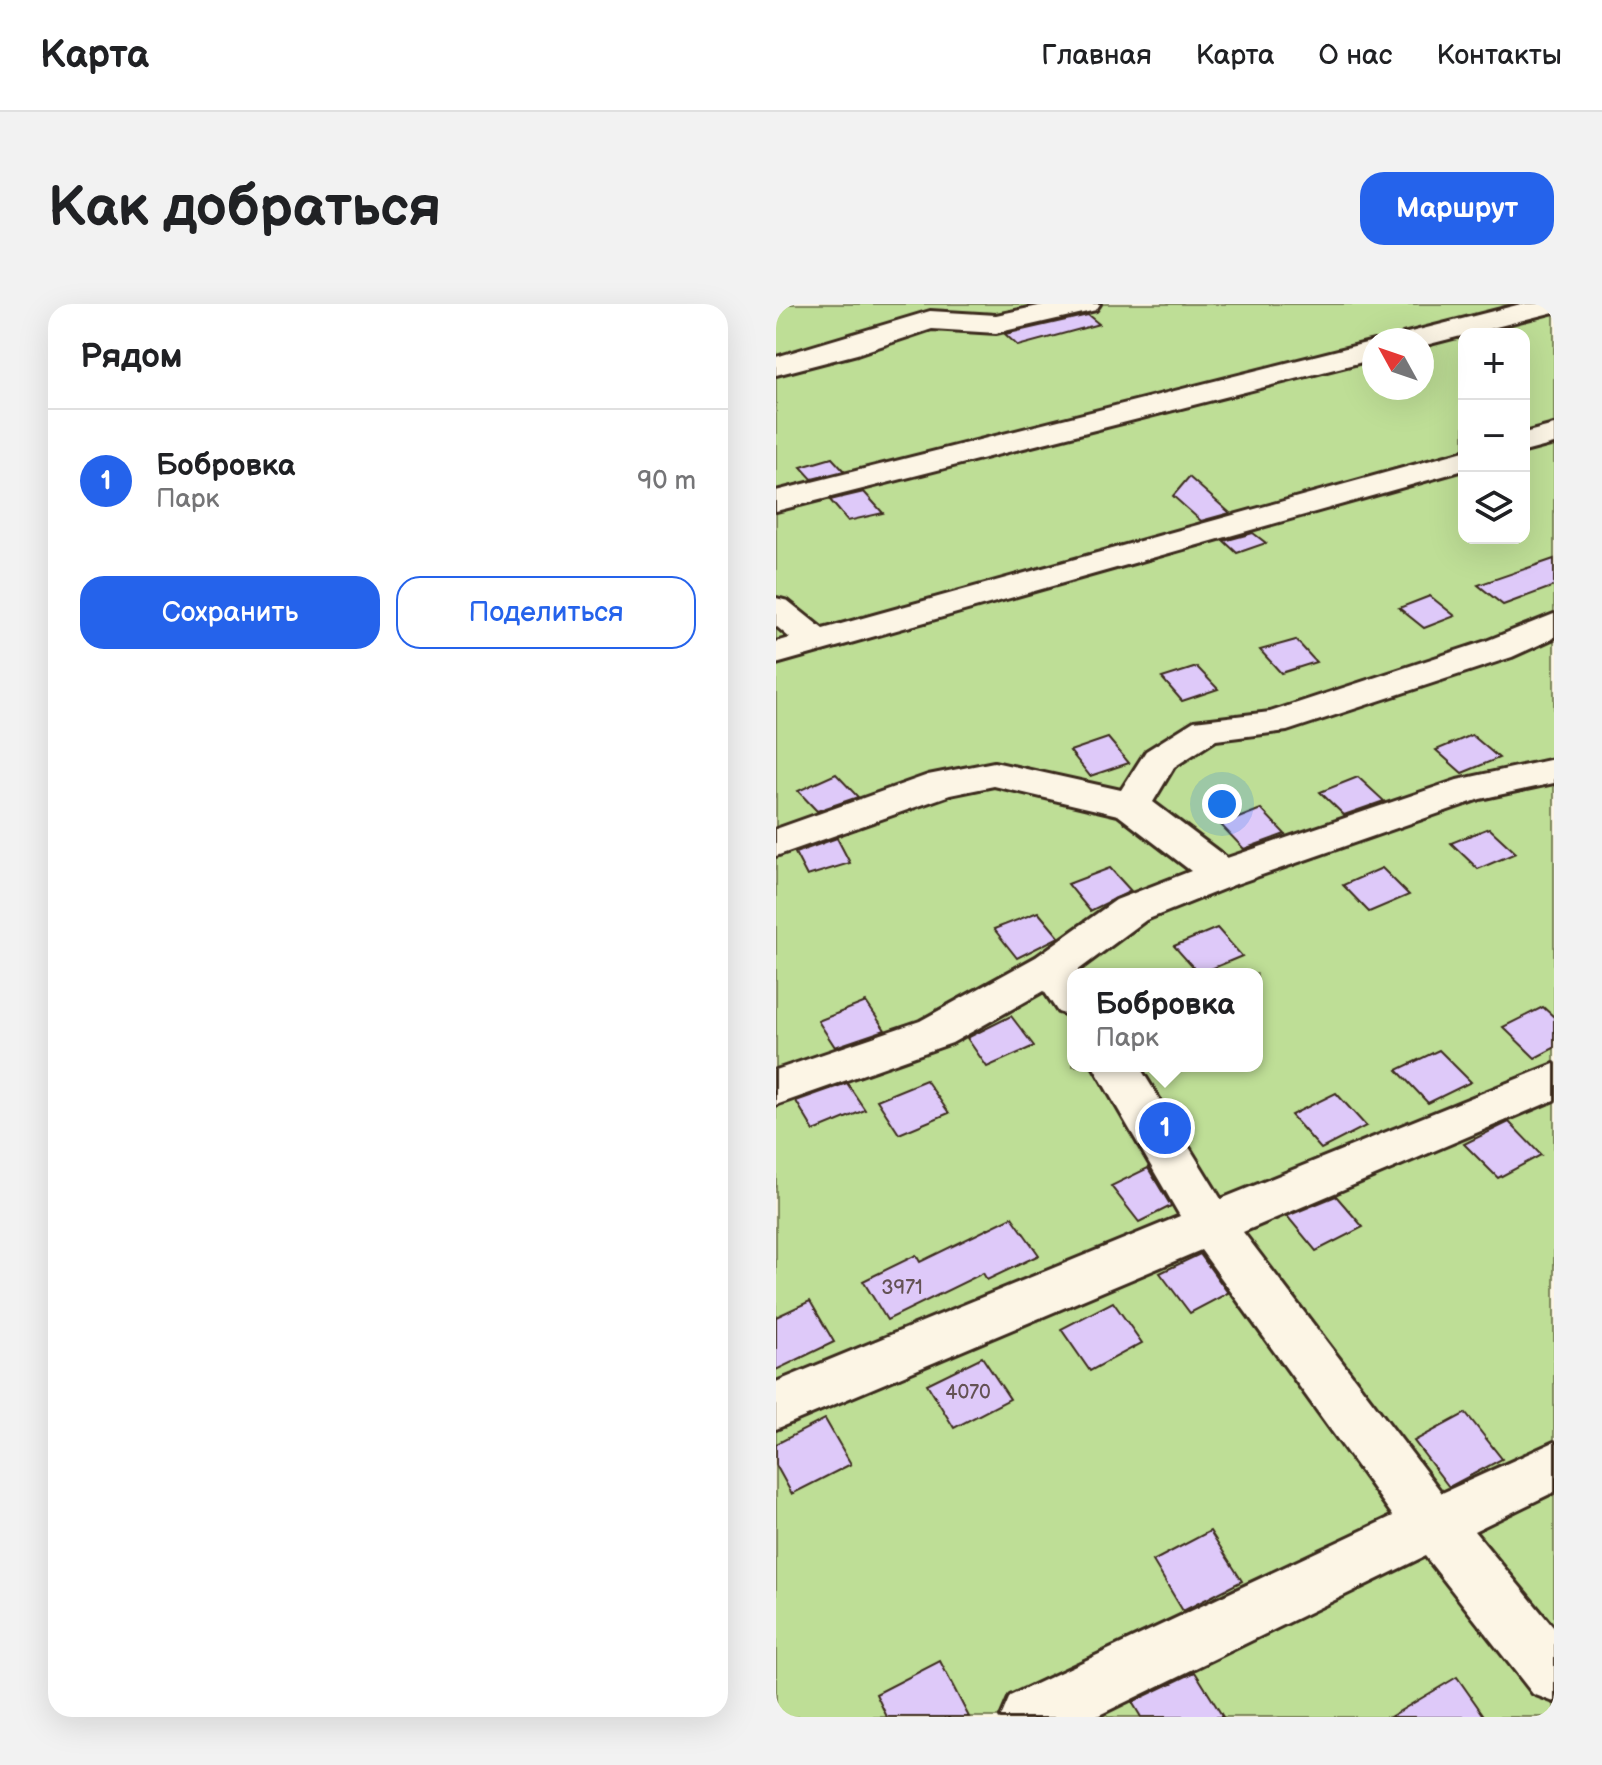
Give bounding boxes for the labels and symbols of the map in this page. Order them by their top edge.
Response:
north arrow [1362,328,1434,400]
your location [1202,784,1242,824]
pin: 1 [1139,1098,1191,1158]
house number: 3971 [881,1276,923,1300]
house number: 4070 [945,1381,991,1405]

